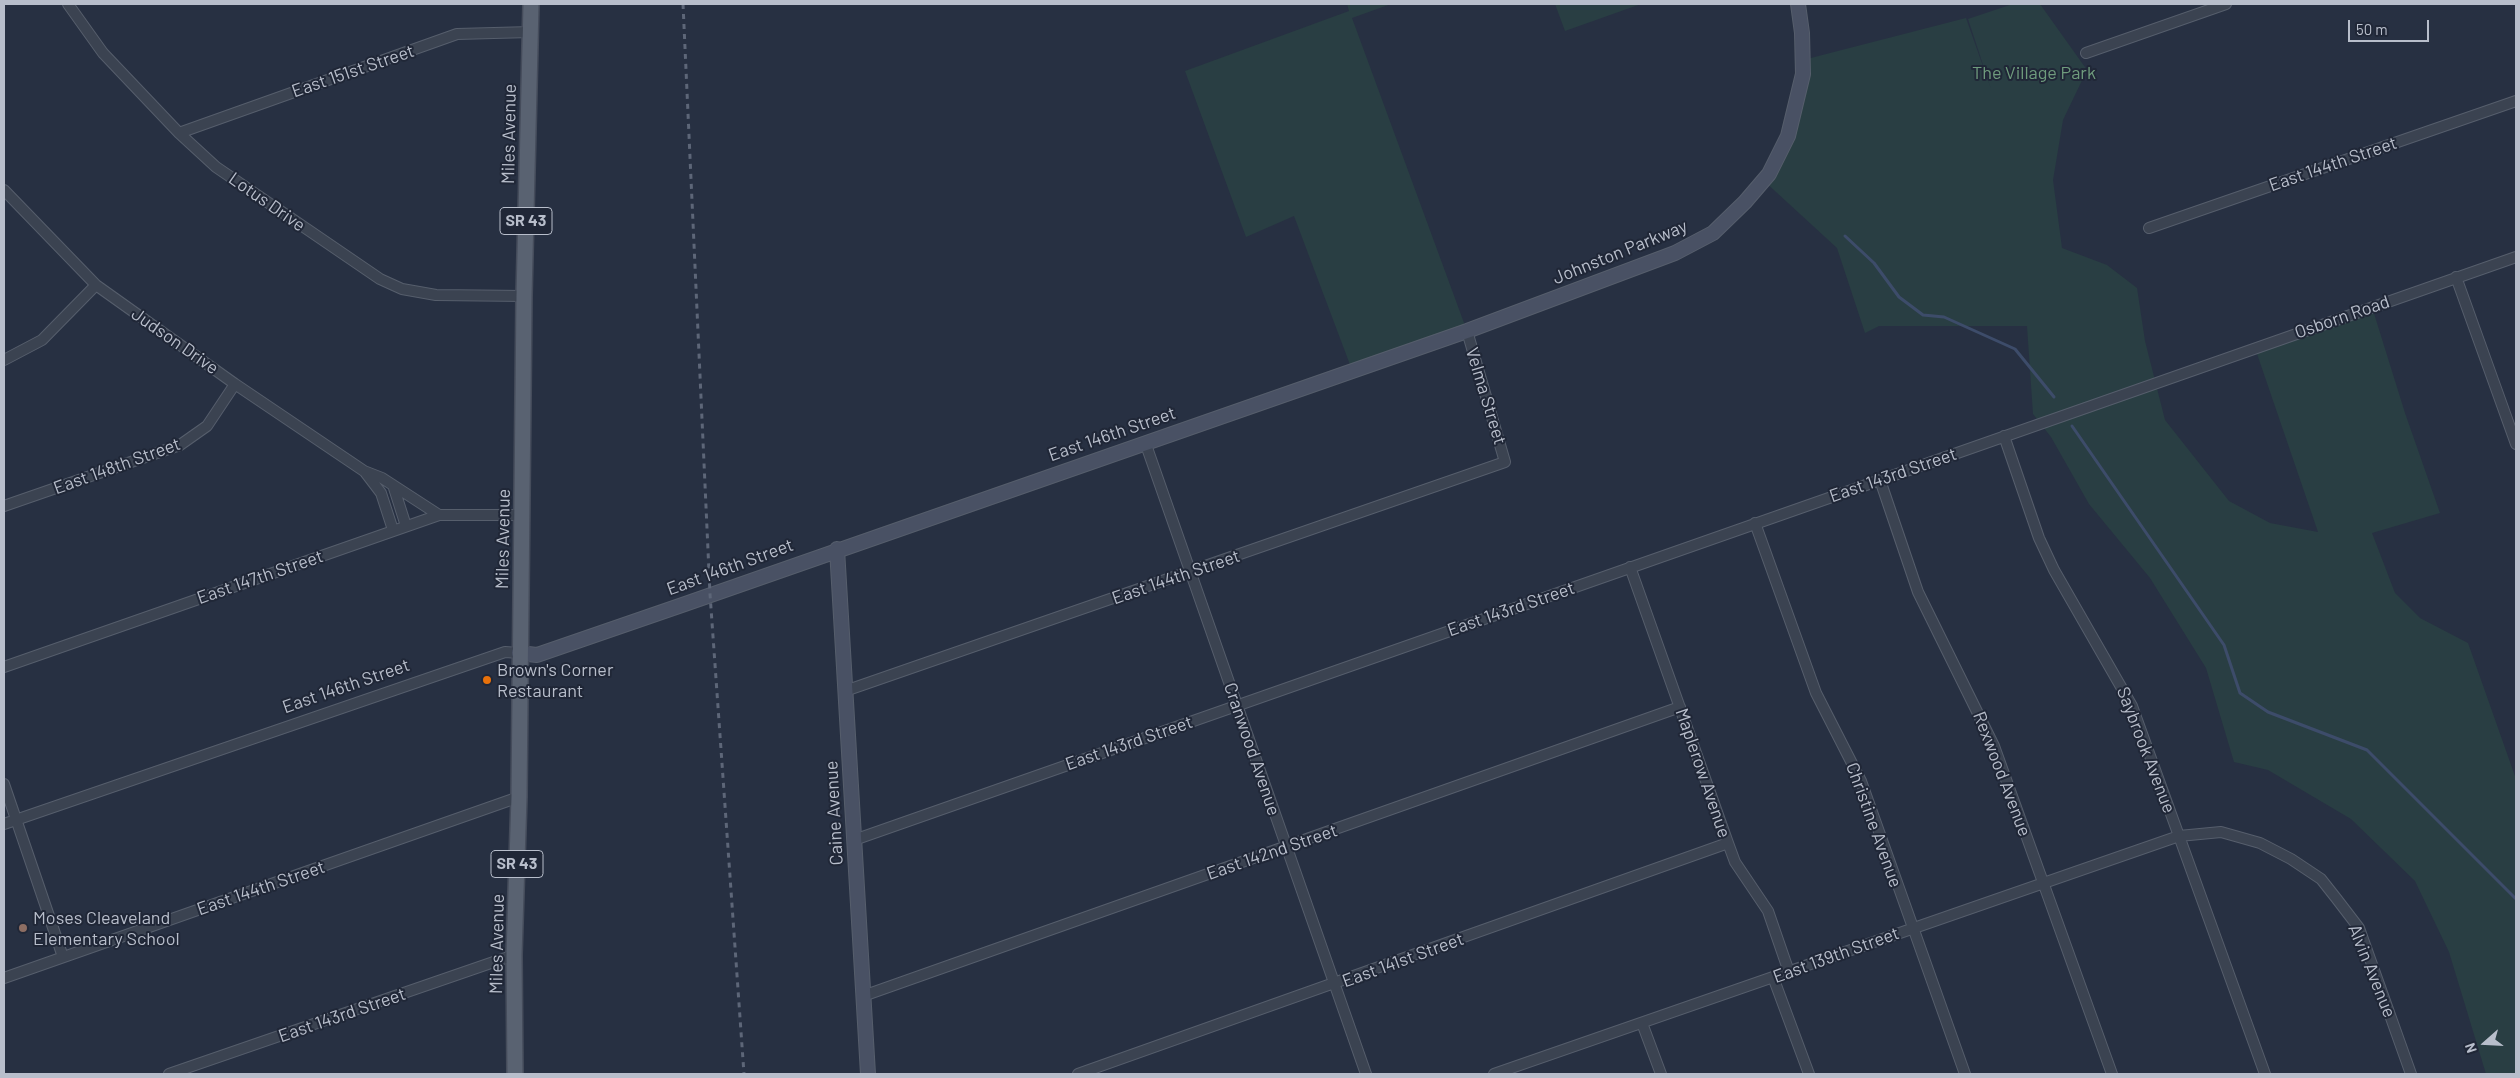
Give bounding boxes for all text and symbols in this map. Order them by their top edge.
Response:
scale bar [2350,10,2431,42]
text: 50 m [2356,20,2388,38]
street label: East 151st Street [289,40,417,102]
park label: The Village Park [1972,62,2096,84]
street label: Miles Avenue [497,84,521,184]
street label: East 144th Street [2266,132,2400,196]
street label: Lotus Drive [225,168,309,236]
road number: SR 43 [500,208,552,235]
street label: Johnston Parkway [1550,215,1690,289]
street label: Osborn Road [2292,291,2392,343]
street label: Judson Drive [127,303,223,379]
street label: Velma Street [1461,345,1511,447]
street label: East 146th Street [1045,402,1179,466]
street label: East 148th Street [51,433,183,499]
street label: East 143rd Street [1826,443,1960,507]
street label: Miles Avenue [491,489,515,589]
street label: East 146th Street [664,534,796,600]
street label: East 147th Street [194,545,326,609]
street label: East 144th Street [1109,545,1243,609]
street label: East 143rd Street [1444,577,1578,641]
street label: East 146th Street [279,654,413,718]
place label: Brown's Corner Restaurant [497,659,613,702]
marker: Brown's Corner Restaurant [481,674,493,686]
street label: Cranwood Avenue [1219,680,1285,818]
street label: Saybrook Avenue [2112,684,2180,816]
street label: Maplerow Avenue [1671,705,1735,841]
street label: Rexwood Avenue [1968,709,2036,839]
street label: East 143rd Street [1062,711,1196,775]
street label: Caine Avenue [820,760,848,866]
street label: Christine Avenue [1841,760,1907,890]
street label: East 142nd Street [1204,820,1340,884]
road number: SR 43 [491,851,543,878]
street label: East 144th Street [194,856,328,920]
street label: Miles Avenue [485,894,509,994]
place label: Moses Cleaveland Elementary School [33,907,180,950]
street label: Alvin Avenue [2343,921,2401,1021]
marker: Moses Cleaveland Elementary School [17,922,29,934]
street label: East 139th Street [1770,922,1902,988]
street label: East 141st Street [1339,928,1467,992]
street label: East 143rd Street [275,983,409,1047]
north arrow [2460,1018,2510,1068]
text: N [2461,1041,2480,1055]

